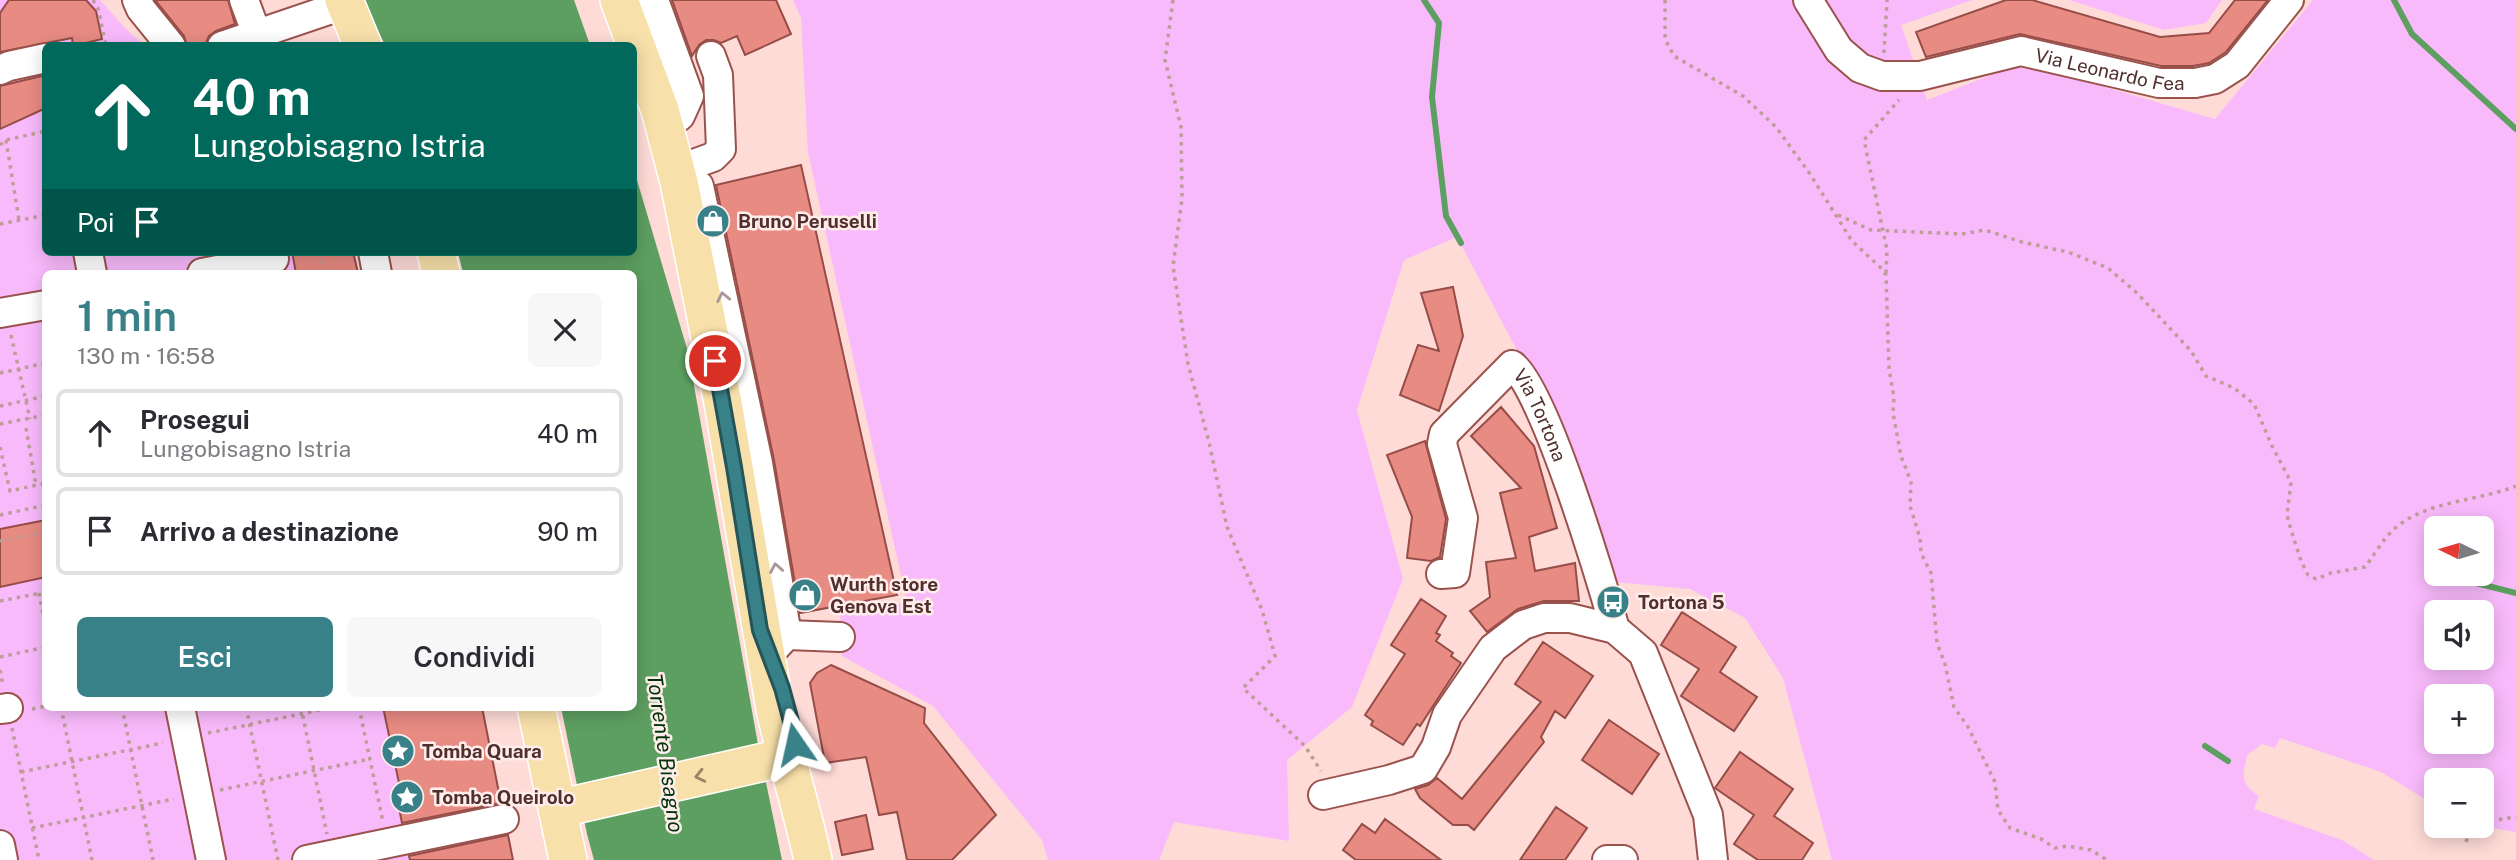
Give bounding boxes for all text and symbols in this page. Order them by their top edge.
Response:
street label: Via Leonardo Fea [2033,44,2185,95]
text: 40 m [192,68,311,126]
icon: ahead [77,70,168,161]
text: Lungobisagno Istria [192,127,486,164]
shop icon: Bruno Peruselli [694,202,732,240]
icon: arrive [128,203,166,241]
text: Poi [77,207,114,238]
place label: Bruno Peruselli [738,210,877,232]
text: 1 min [77,291,177,340]
one-way arrow [716,291,731,303]
button: close [528,293,602,367]
pin [685,331,745,391]
text: 130 m · 16:58 [77,342,215,369]
icon: arrive [696,342,734,380]
street label: Via Tortona [1509,364,1571,465]
text: Prosegui [140,404,250,435]
icon: ahead [81,414,119,452]
text: 40 m [537,418,598,449]
text: Lungobisagno Istria [140,435,351,462]
icon: arrive [81,512,119,550]
text: Arrivo a destinazione [140,516,399,547]
text: 90 m [537,516,598,547]
north arrow [2424,516,2494,586]
map controls [2424,516,2494,838]
one-way arrow [769,562,784,574]
place label: Wurth store Genova Est [830,573,938,617]
shop icon: Wurth store Genova Est [786,576,824,614]
bus stop icon: Tortona 5 [1594,583,1632,621]
place label: Tortona 5 [1638,591,1725,613]
button: sound [2424,600,2494,670]
button: Esci [77,617,333,697]
button: Condividi [347,617,602,697]
water label: Torrente Bisagno [642,672,689,834]
button: + [2424,684,2494,754]
position arrow [758,707,832,781]
place icon: Tomba Quara [379,732,417,770]
place label: Tomba Quara [422,740,542,762]
one-way arrow [694,768,706,783]
button: − [2424,768,2494,838]
place icon: Tomba Queirolo [388,778,426,816]
place label: Tomba Queirolo [432,786,574,808]

